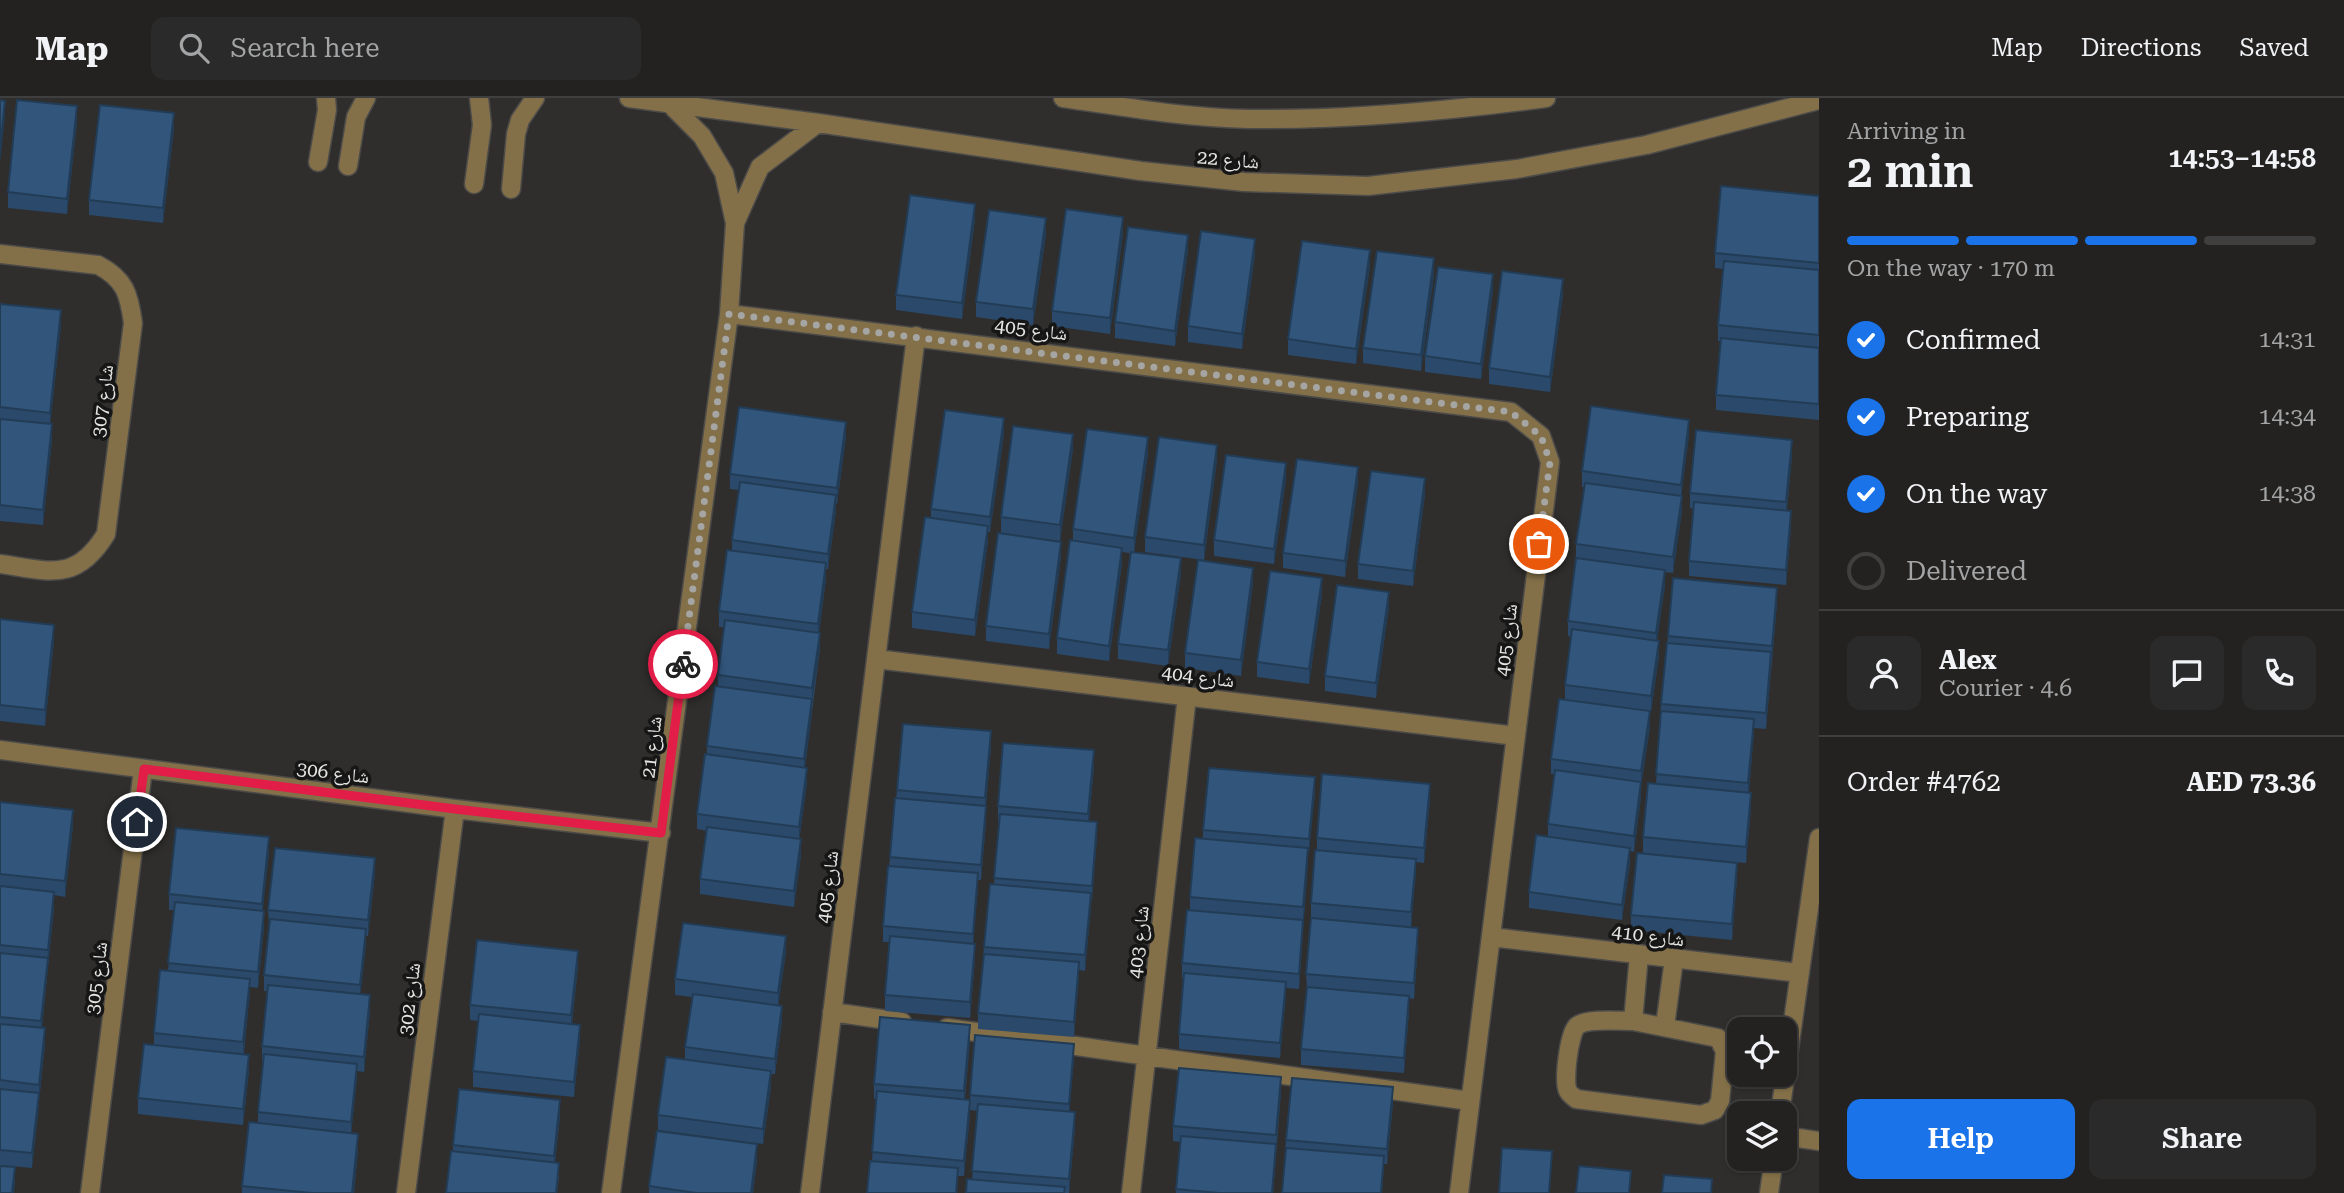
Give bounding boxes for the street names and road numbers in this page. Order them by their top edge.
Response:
street label: شارع 22 [1196,145,1260,174]
street label: شارع 405 [993,314,1068,345]
street label: شارع 307 [87,364,118,439]
street label: شارع 405 [1491,603,1522,678]
street label: شارع 404 [1160,661,1235,692]
street label: شارع 21 [636,715,667,779]
street label: شارع 306 [295,757,370,788]
street label: شارع 405 [812,850,843,925]
street label: شارع 403 [1123,905,1154,979]
street label: شارع 410 [1610,920,1685,951]
street label: شارع 305 [81,941,112,1016]
street label: شارع 302 [394,962,425,1037]

